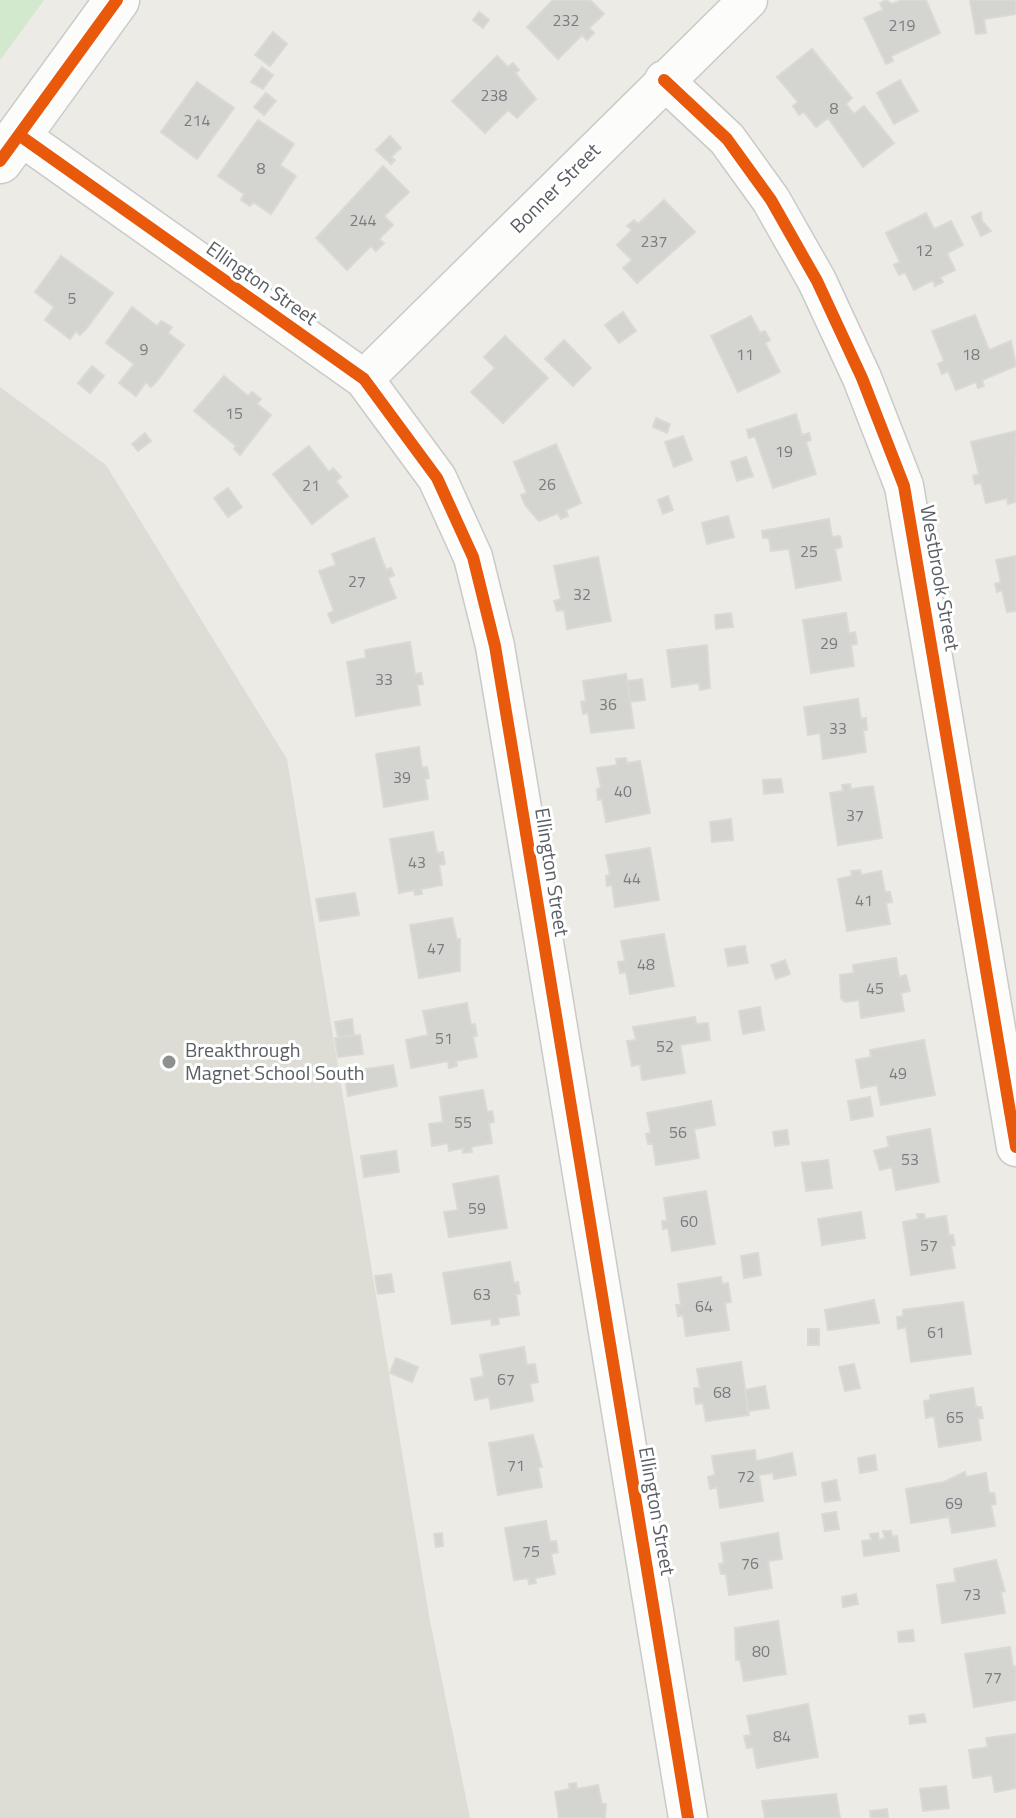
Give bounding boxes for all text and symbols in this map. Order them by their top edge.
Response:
house number: 232 [553,8,579,32]
house number: 219 [889,13,915,37]
house number: 238 [481,83,507,107]
house number: 8 [830,96,839,120]
house number: 214 [184,108,210,132]
street label: Bonner Street [502,135,607,240]
house number: 8 [257,156,266,180]
house number: 244 [350,208,376,232]
house number: 237 [641,229,667,253]
street label: Ellington Street [200,233,324,333]
house number: 12 [915,238,933,262]
house number: 5 [68,286,77,310]
house number: 9 [140,337,149,361]
house number: 11 [736,342,754,366]
house number: 18 [962,342,980,366]
house number: 15 [225,401,243,425]
house number: 19 [775,439,793,463]
house number: 26 [538,472,556,496]
house number: 21 [302,473,320,497]
street label: Westbrook Street [912,503,969,653]
house number: 25 [800,539,818,563]
house number: 27 [348,569,366,593]
house number: 32 [573,582,591,606]
house number: 29 [820,631,838,655]
house number: 33 [375,667,393,691]
house number: 36 [599,692,617,716]
house number: 33 [829,716,847,740]
house number: 39 [393,765,411,789]
house number: 40 [614,779,632,803]
house number: 37 [846,803,864,827]
street label: Ellington Street [527,805,578,939]
house number: 43 [408,850,426,874]
house number: 44 [623,866,641,890]
house number: 41 [855,888,873,912]
house number: 47 [427,936,445,960]
house number: 48 [637,952,655,976]
house number: 45 [866,976,884,1000]
house number: 51 [435,1026,453,1050]
place label: Breakthrough Magnet School South [185,1034,365,1088]
house number: 52 [656,1034,674,1058]
marker: Breakthrough Magnet School South [160,1053,178,1071]
house number: 49 [889,1061,907,1085]
house number: 55 [454,1110,472,1134]
house number: 56 [669,1120,687,1144]
house number: 53 [901,1147,919,1171]
house number: 59 [468,1196,486,1220]
house number: 60 [680,1209,698,1233]
house number: 57 [920,1233,938,1257]
house number: 63 [473,1282,491,1306]
house number: 64 [695,1294,713,1318]
house number: 61 [927,1320,945,1344]
house number: 67 [497,1367,515,1391]
house number: 68 [713,1380,731,1404]
house number: 65 [946,1405,964,1429]
street label: Ellington Street [631,1444,684,1578]
house number: 71 [507,1453,525,1477]
house number: 72 [737,1464,755,1488]
house number: 69 [945,1491,963,1515]
house number: 75 [522,1539,540,1563]
house number: 76 [741,1551,759,1575]
house number: 73 [963,1582,981,1606]
house number: 80 [752,1639,770,1663]
house number: 77 [984,1665,1002,1689]
house number: 84 [773,1724,791,1748]

